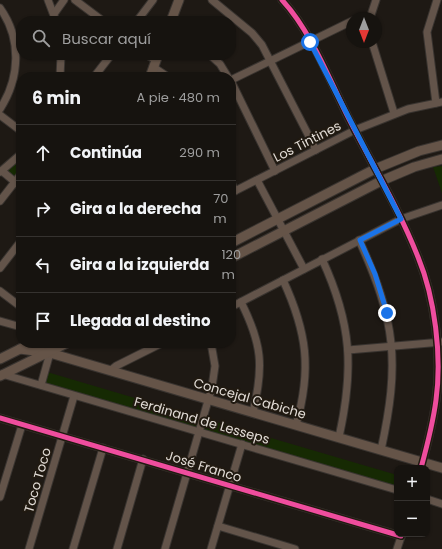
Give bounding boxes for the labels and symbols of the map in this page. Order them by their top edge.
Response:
north arrow [346,12,382,48]
route start [301,33,319,51]
street label: Los Tintines [270,116,345,167]
route end [378,304,396,322]
street label: Concejal Cabiche [191,373,308,424]
street label: Ferdinand de Lesseps [132,392,272,449]
street label: Toco Toco [19,446,56,515]
street label: José Franco [164,446,244,487]

